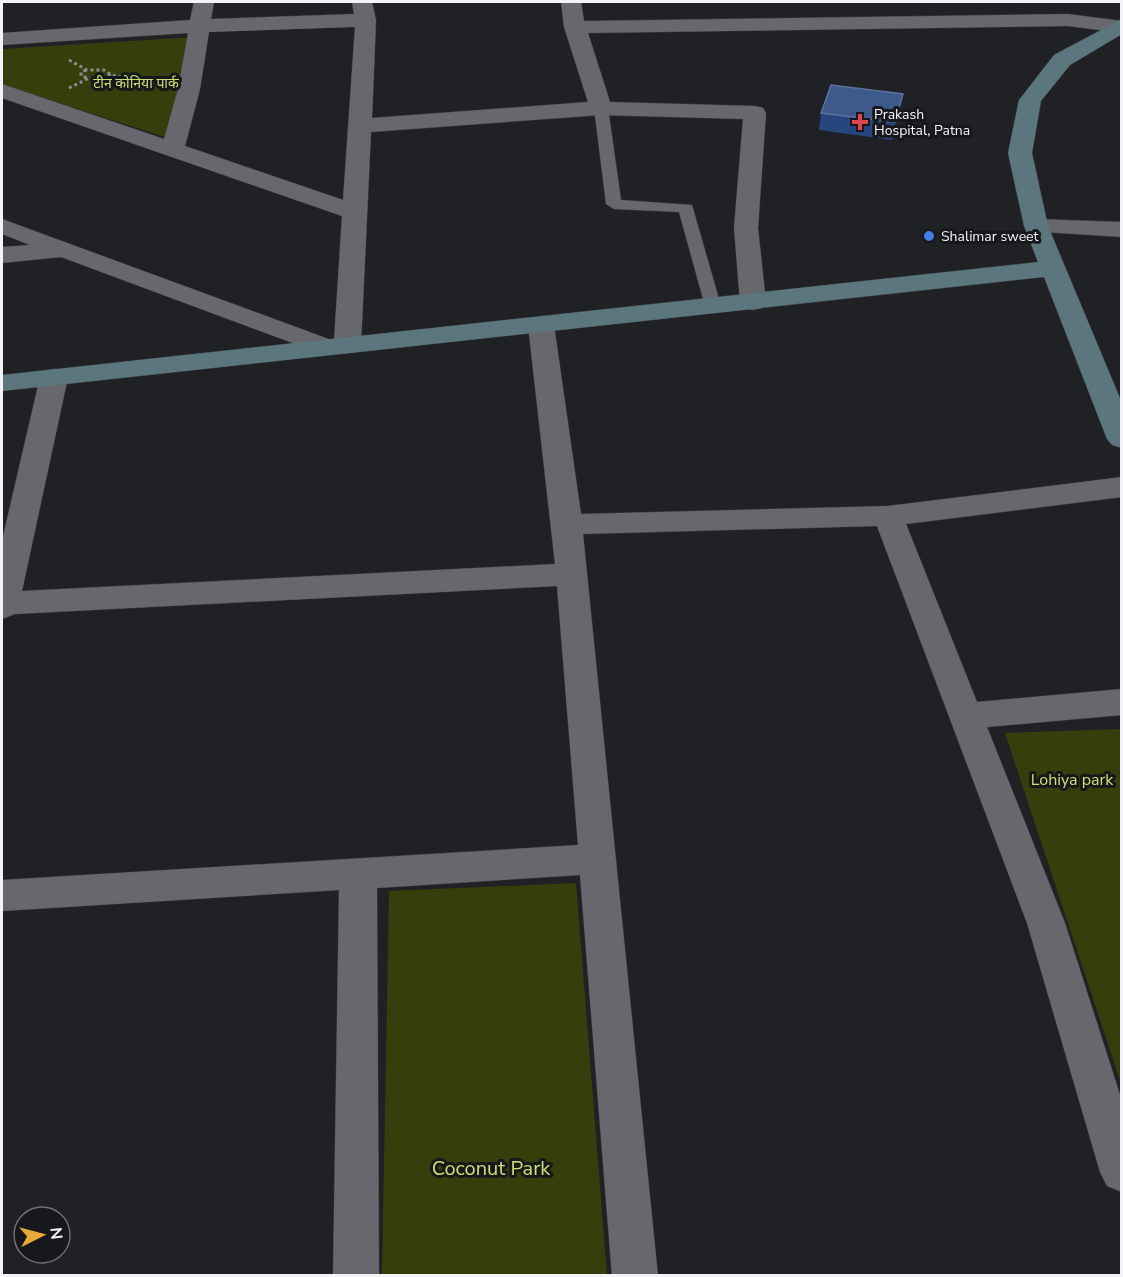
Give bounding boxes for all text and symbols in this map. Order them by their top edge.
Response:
park label: टीन कोनिया पार्क [93,74,179,93]
place label: Prakash Hospital, Patna [874,105,970,140]
marker: Prakash Hospital, Patna [851,113,869,131]
place label: Shalimar sweet [941,227,1039,246]
marker: Shalimar sweet [922,229,936,243]
park label: Lohiya park [1031,769,1114,791]
park label: Coconut Park [432,1155,551,1182]
north arrow [12,1205,72,1265]
text: N [44,1226,67,1241]

